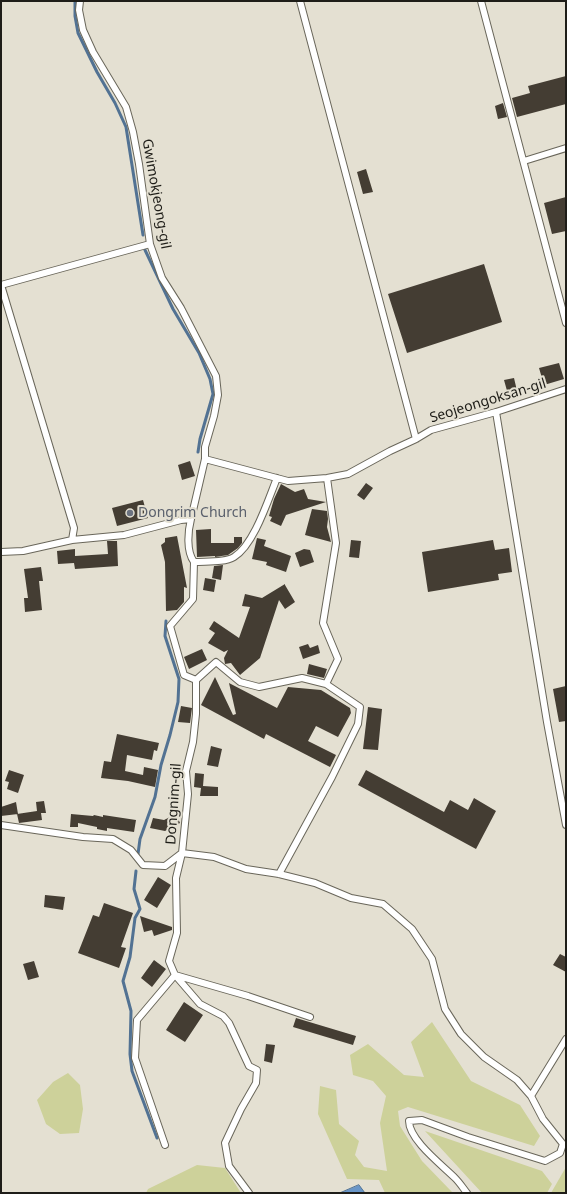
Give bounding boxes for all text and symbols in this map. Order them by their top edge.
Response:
street label: Gwimokjeong-gil [138,138,174,250]
street label: Seojeongoksan-gil [428,375,548,427]
place label: Dongrim Church [138,505,247,521]
marker: Dongrim Church [125,508,135,518]
street label: Dongnim-gil [163,763,185,845]

